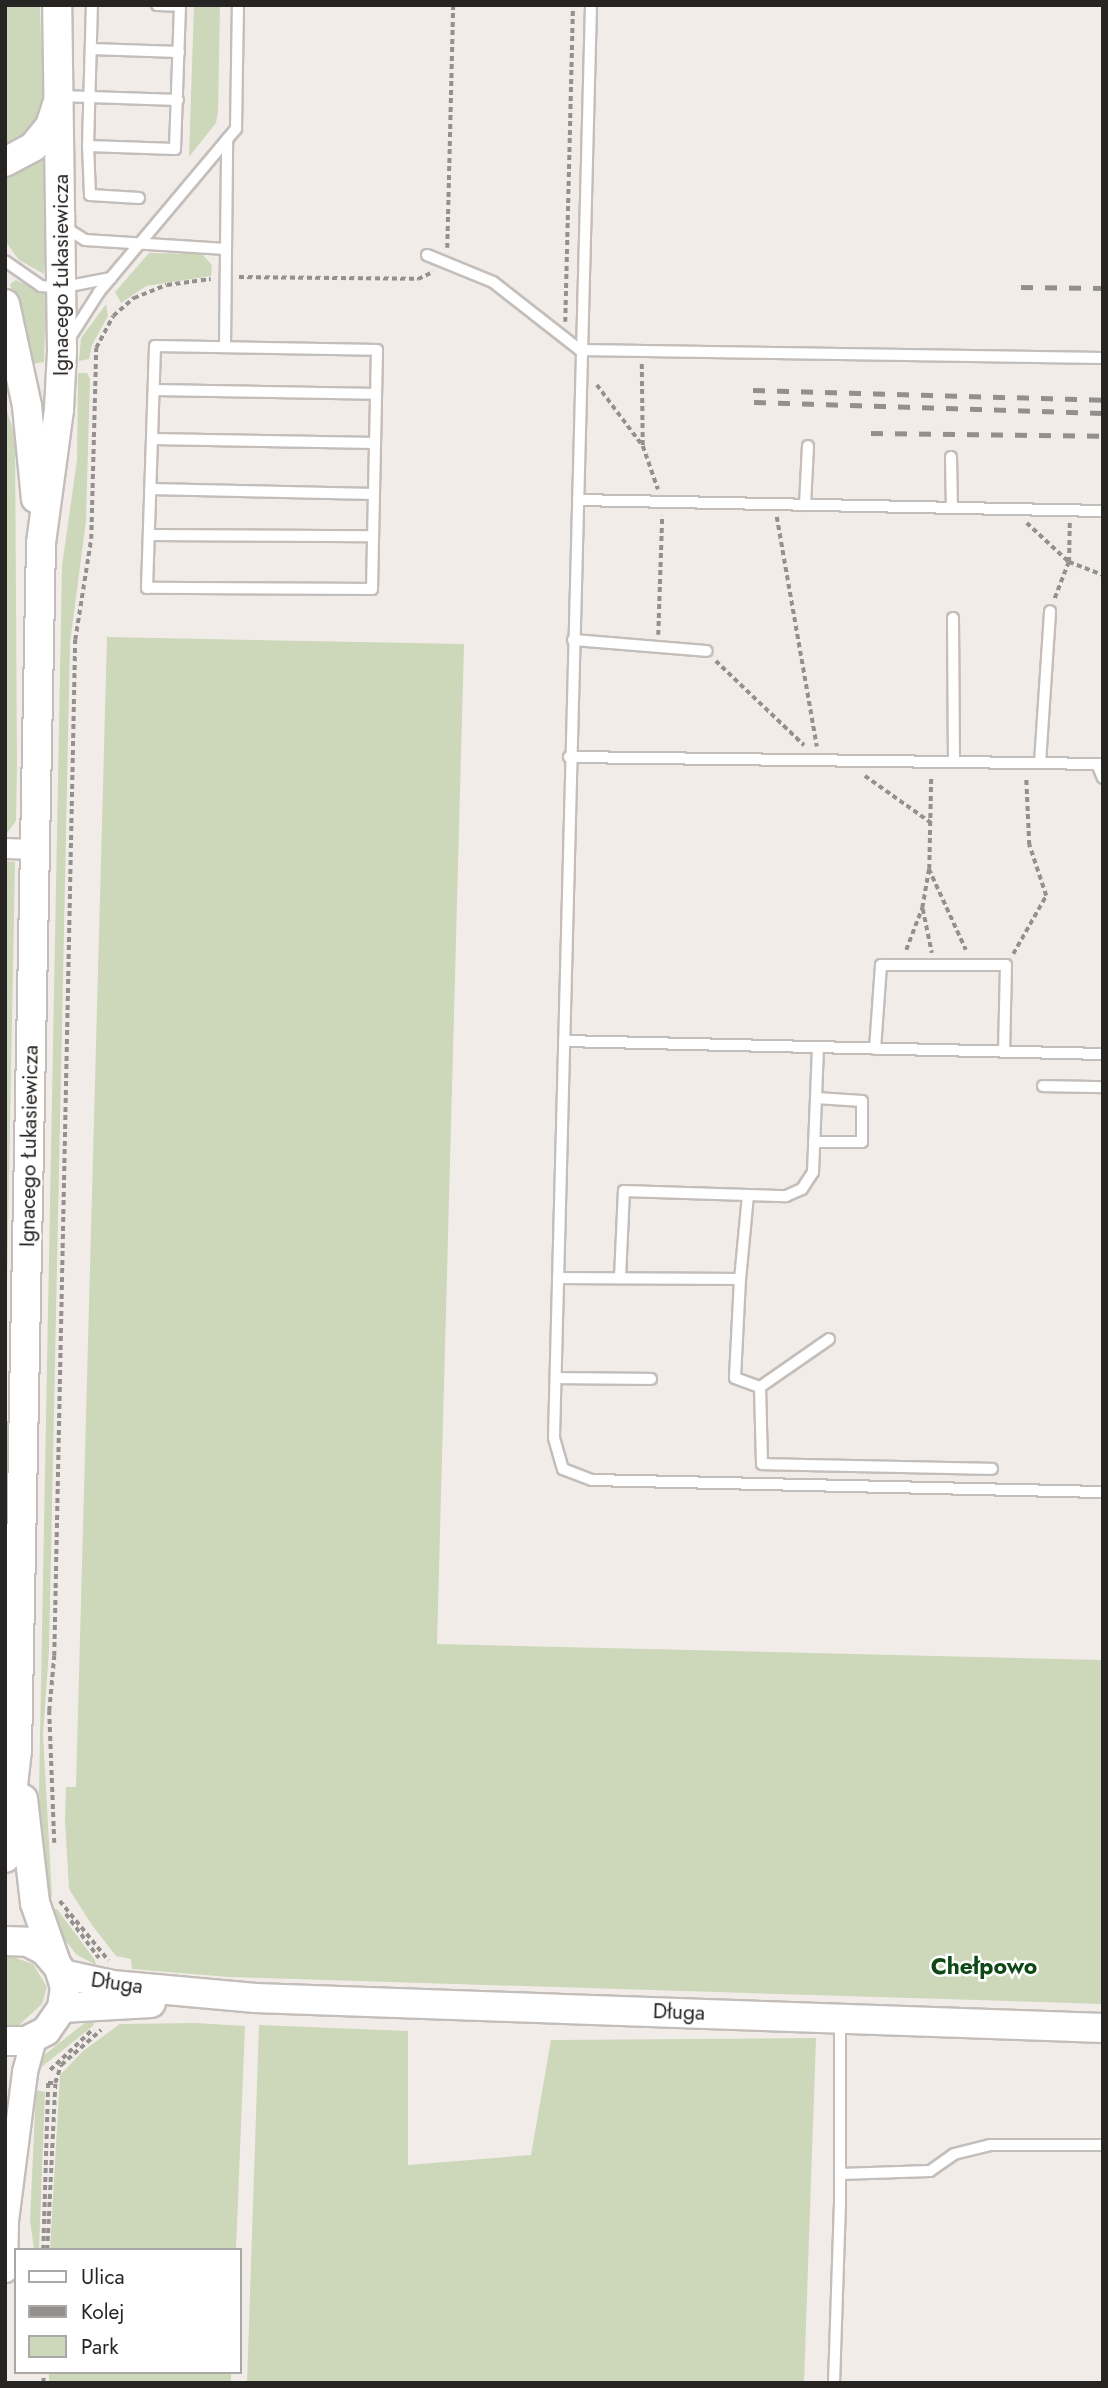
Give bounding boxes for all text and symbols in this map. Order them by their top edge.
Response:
street label: Ignacego Łukasiewicza [48,174,74,376]
street label: Ignacego Łukasiewicza [15,1045,43,1247]
district label: Chełpowo [931,1952,1037,1980]
street label: Długa [89,1967,145,1999]
street label: Długa [652,1998,706,2026]
legend [14,2248,242,2374]
text: Ulica [81,2262,125,2292]
text: Kolej [81,2297,125,2327]
text: Park [81,2332,118,2362]

